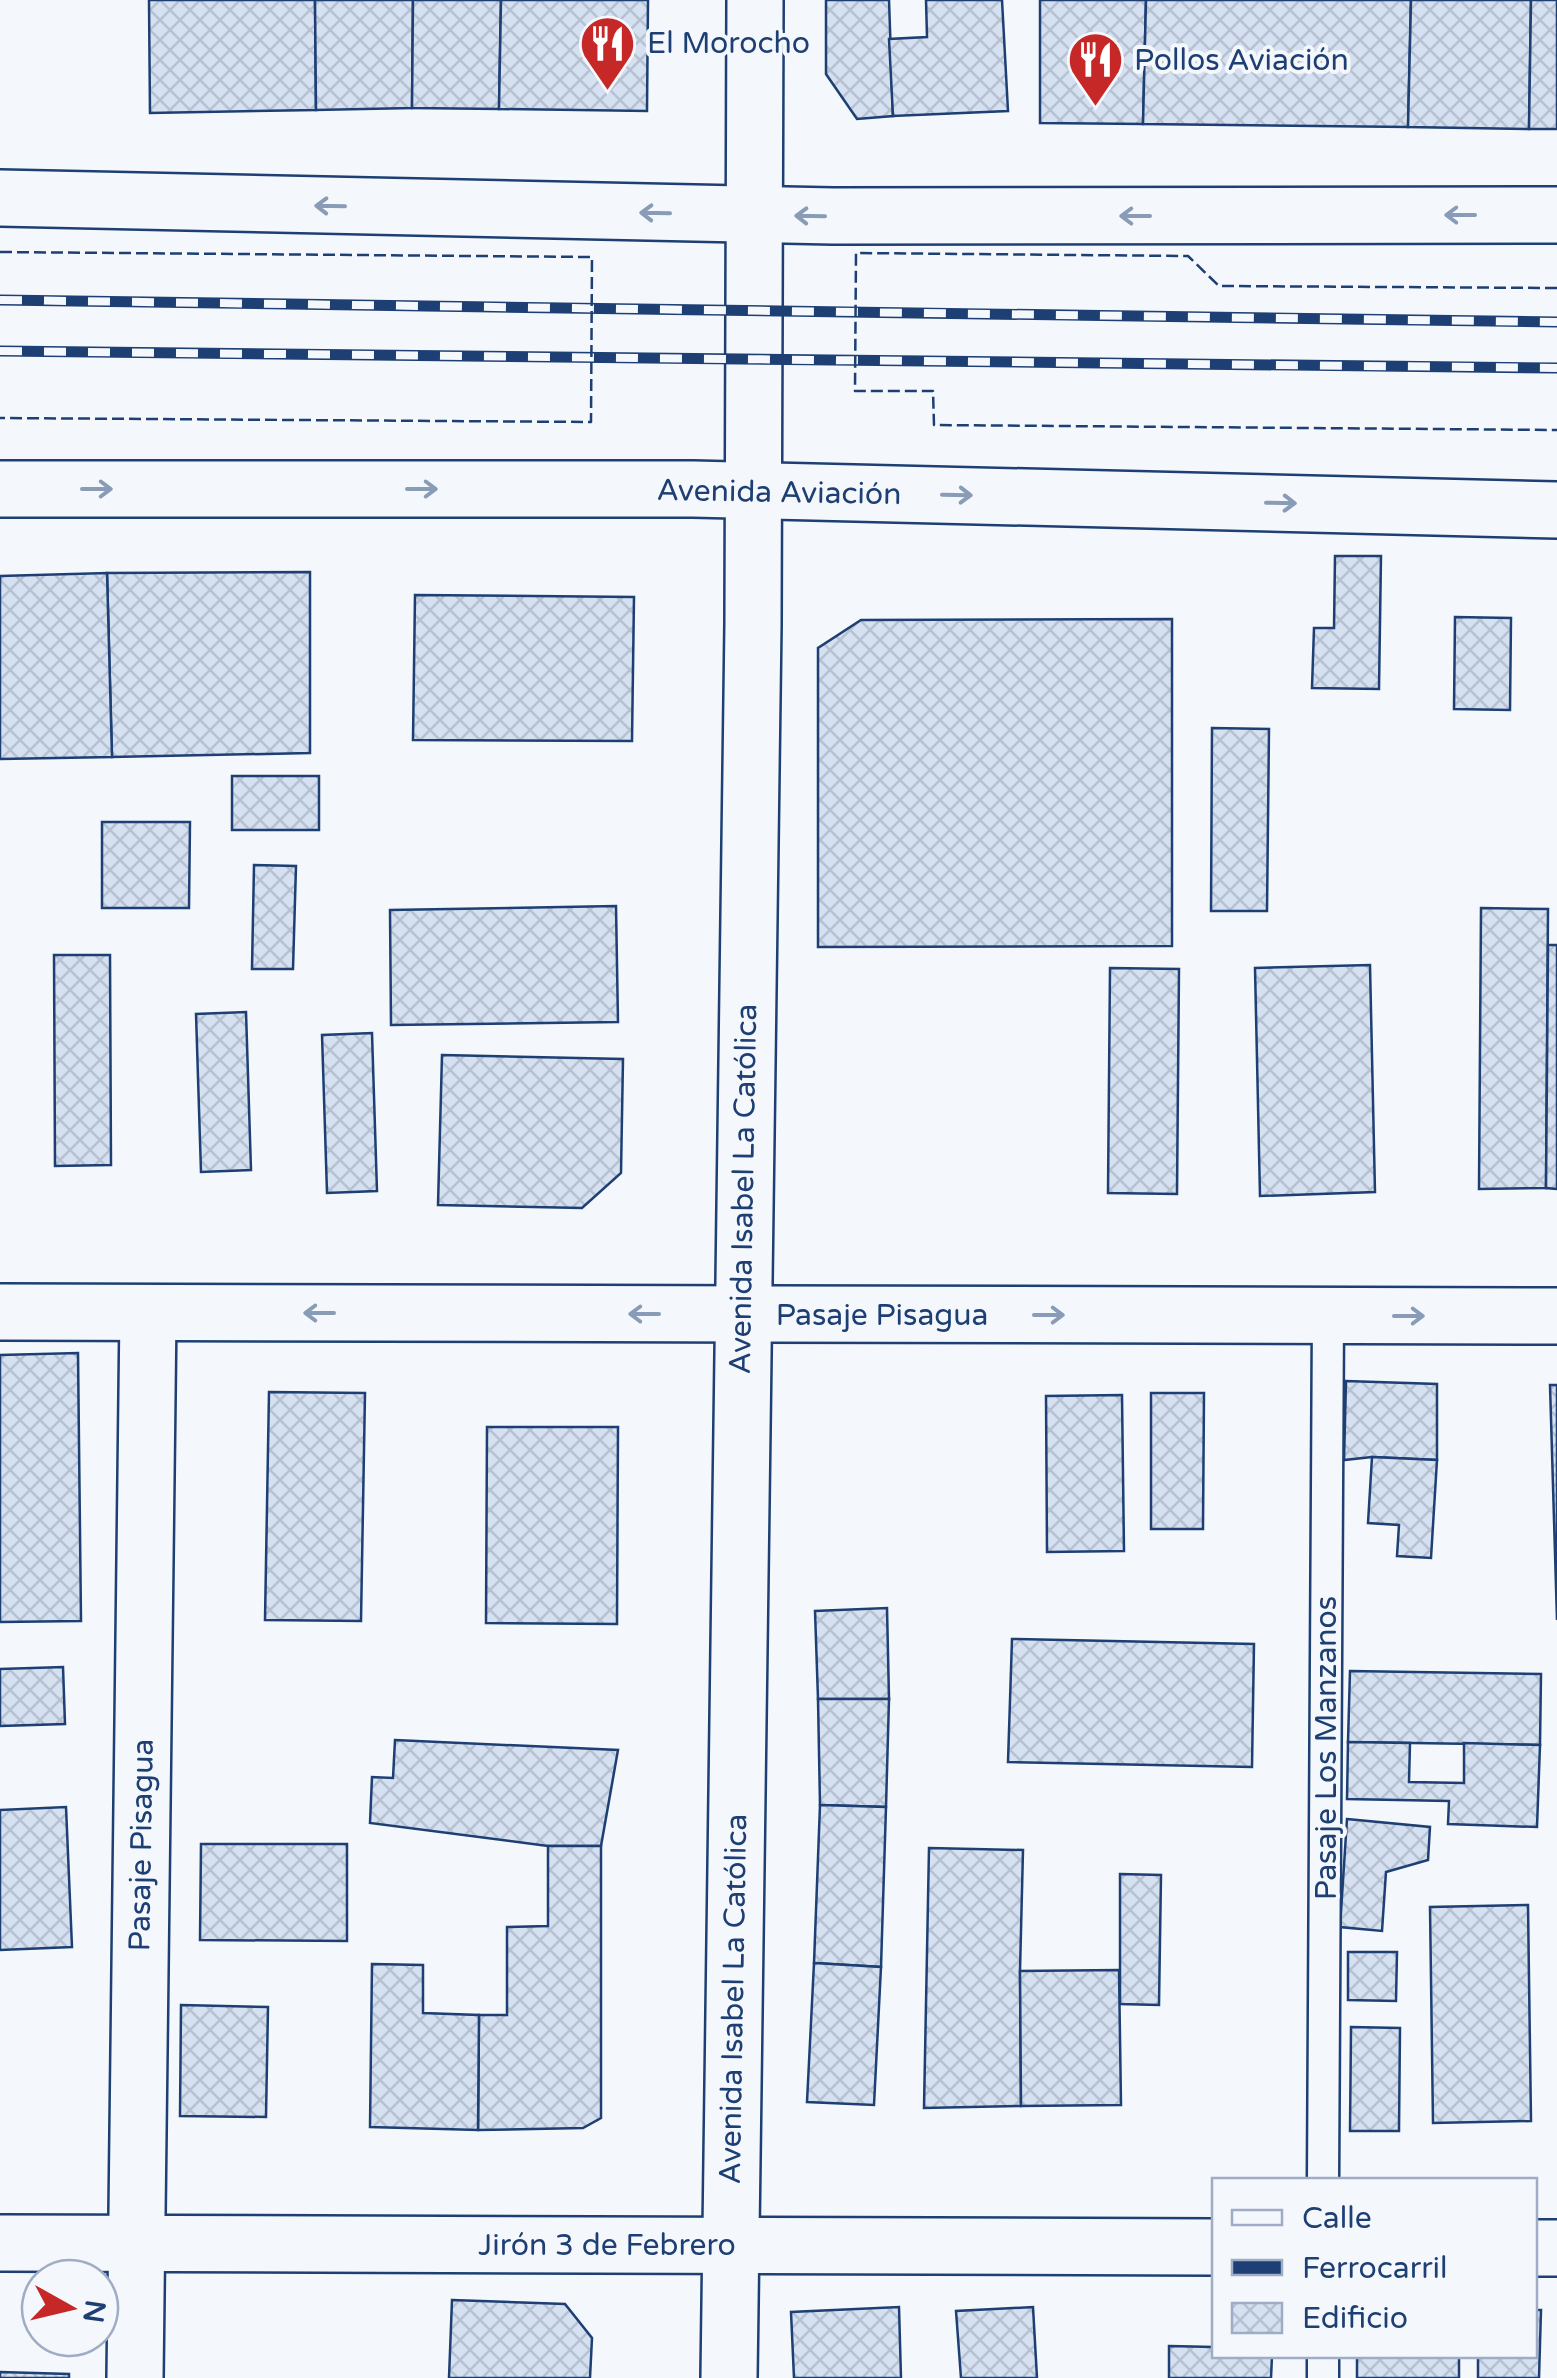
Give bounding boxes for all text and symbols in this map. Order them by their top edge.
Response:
restaurant icon: El Morocho [578,13,638,92]
place label: El Morocho [647,25,810,62]
restaurant icon: Pollos Aviación [1065,30,1125,109]
place label: Pollos Aviación [1134,42,1349,79]
one-way arrow [314,196,346,215]
one-way arrow [639,204,672,222]
one-way arrow [794,206,826,226]
one-way arrow [1119,206,1152,226]
one-way arrow [1444,206,1476,224]
street label: Avenida Aviación [656,472,902,513]
one-way arrow [80,480,113,498]
one-way arrow [406,480,438,498]
one-way arrow [940,486,972,505]
one-way arrow [1265,494,1297,513]
street label: Avenida Isabel La Católica [722,1003,765,1375]
street label: Pasaje Pisagua [776,1297,988,1334]
one-way arrow [303,1304,336,1322]
one-way arrow [628,1304,660,1324]
one-way arrow [1032,1306,1064,1324]
one-way arrow [1392,1306,1424,1326]
street label: Pasaje Los Manzanos [1308,1596,1345,1900]
street label: Pasaje Pisagua [121,1738,162,1952]
street label: Avenida Isabel La Católica [712,1813,755,2185]
legend [1212,2178,1537,2358]
text: Calle [1302,2200,1372,2237]
street label: Jirón 3 de Febrero [478,2227,736,2264]
text: Ferrocarril [1302,2250,1448,2287]
north arrow [20,2258,120,2358]
text: N [75,2298,112,2325]
text: Edificio [1302,2300,1408,2337]

